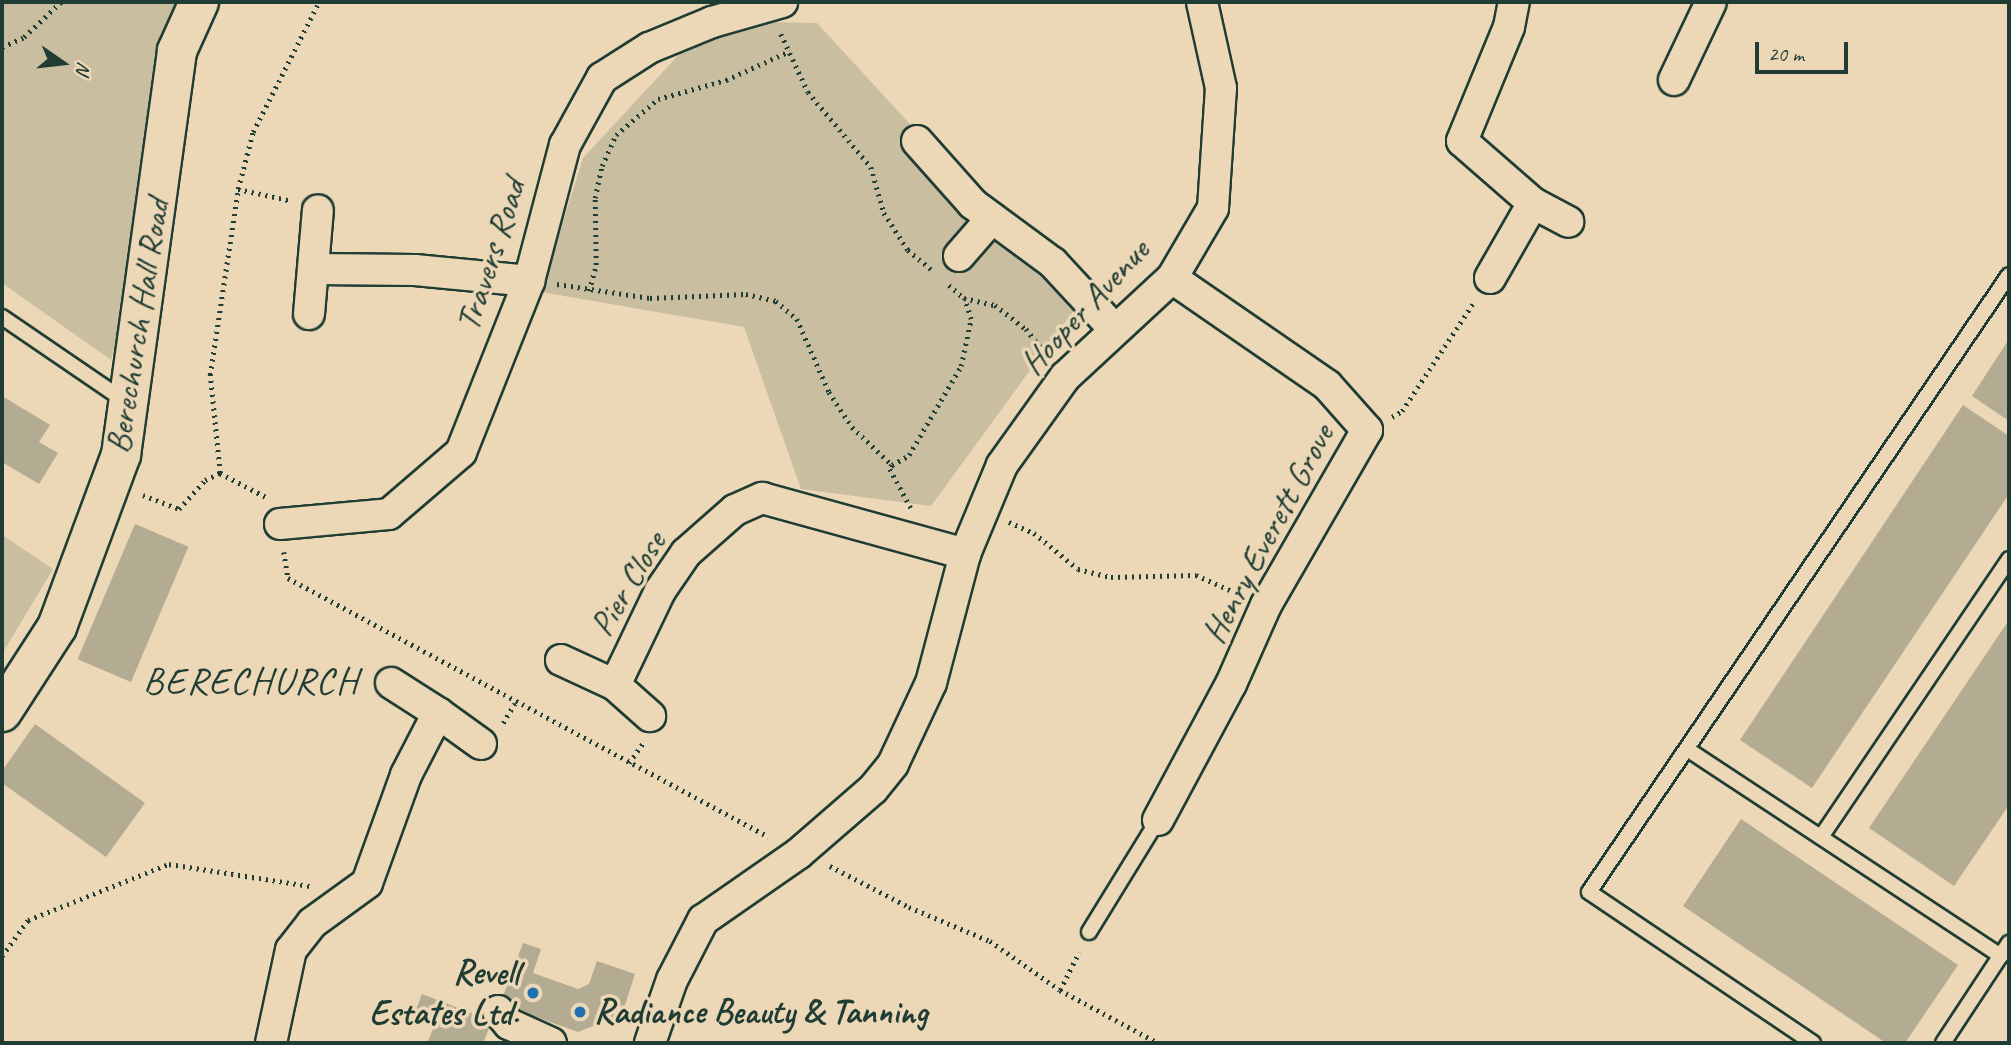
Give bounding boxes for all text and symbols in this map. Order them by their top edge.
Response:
north arrow [28,28,98,98]
scale bar [1759,28,1852,72]
text: 20 m [1768,41,1804,67]
text: N [70,59,96,77]
street label: Travers Road [447,175,535,335]
street label: Berechurch Hall Road [97,195,179,457]
street label: Hooper Avenue [1011,230,1159,384]
street label: Henry Everett Grove [1193,418,1343,650]
street label: Pier Close [581,524,675,644]
district label: BERECHURCH [144,658,358,704]
place label: Revell Estates Ltd. [370,952,519,1034]
marker: Revell Estates Ltd. [525,985,541,1001]
place label: Radiance Beauty & Tanning [594,991,927,1033]
marker: Radiance Beauty & Tanning [572,1004,588,1020]

